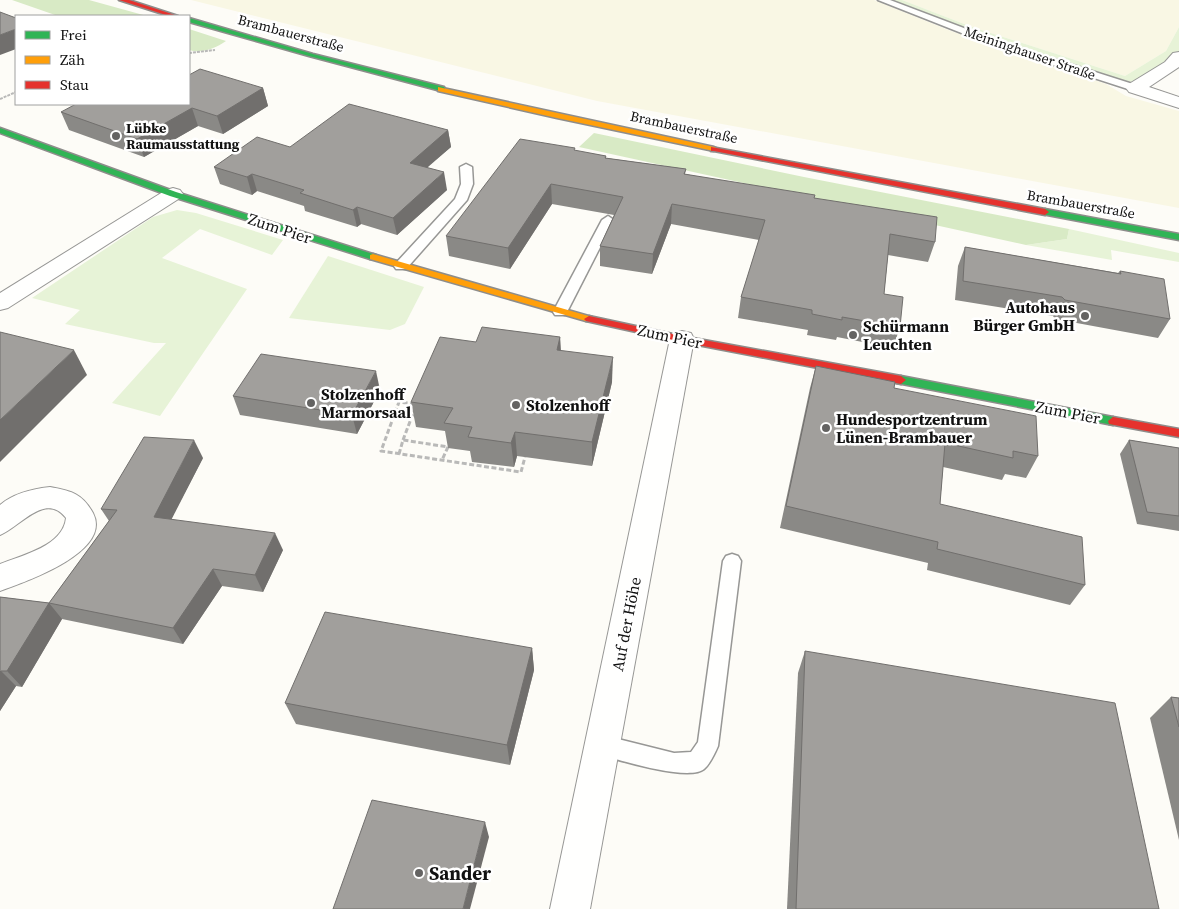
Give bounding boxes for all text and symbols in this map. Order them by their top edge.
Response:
street label: Brambauerstraße [236,9,346,57]
legend [15,15,190,105]
street label: Meininghauser Straße [962,21,1098,85]
text: Frei [60,24,87,45]
text: Zäh [60,49,85,70]
text: Stau [60,74,89,95]
street label: Brambauerstraße [628,106,740,148]
place label: Lübke Raumausstattung [126,118,240,154]
marker: Lübke Raumausstattung [110,130,122,142]
street label: Brambauerstraße [1025,185,1137,223]
street label: Zum Pier [245,207,315,249]
place label: Autohaus Bürger GmbH [973,296,1075,336]
marker: Autohaus Bürger GmbH [1079,310,1091,322]
place label: Schürmann Leuchten [863,315,949,355]
street label: Zum Pier [636,318,704,354]
marker: Schürmann Leuchten [847,329,859,341]
place label: Stolzenhoff Marmorsaal [321,383,411,423]
place label: Stolzenhoff [526,394,612,416]
street label: Zum Pier [1034,395,1102,429]
marker: Stolzenhoff Marmorsaal [305,397,317,409]
marker: Stolzenhoff [510,399,522,411]
place label: Hundesportzentrum Lünen-Brambauer [836,408,988,448]
marker: Hundesportzentrum Lünen-Brambauer [820,422,832,434]
street label: Auf der Höhe [606,575,646,673]
place label: Sander [429,860,491,886]
marker: Sander [413,867,425,879]

